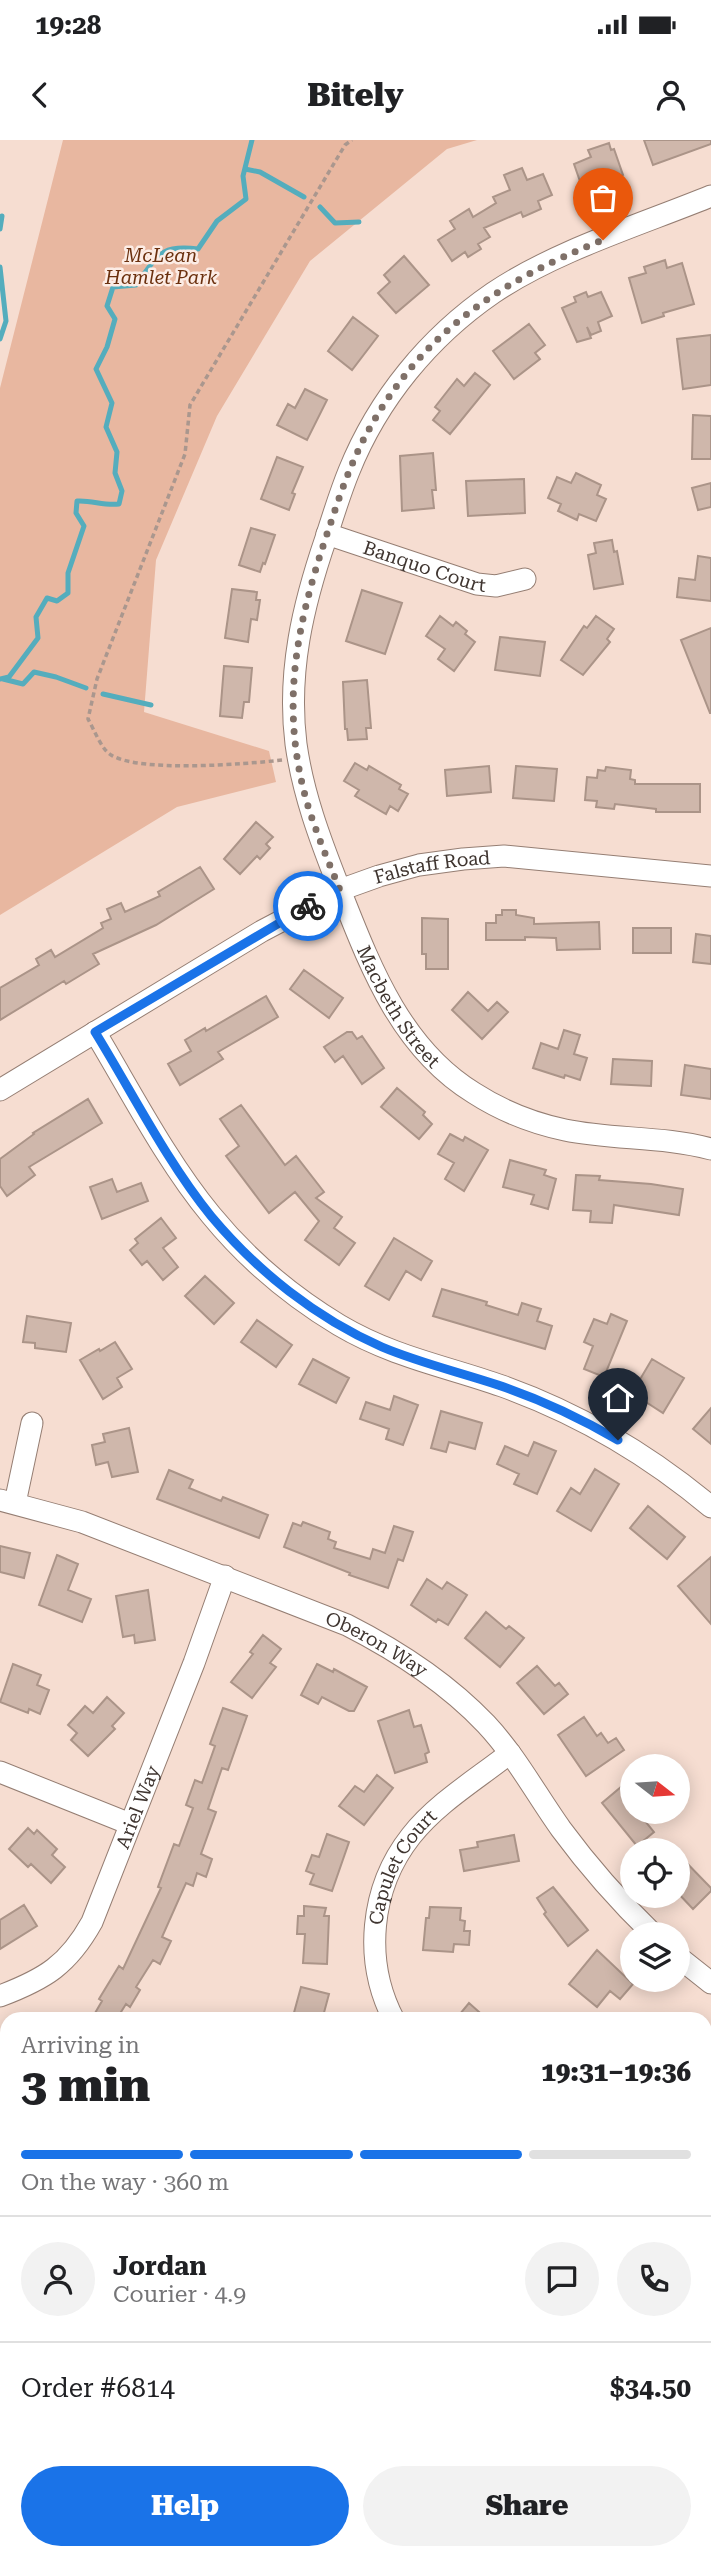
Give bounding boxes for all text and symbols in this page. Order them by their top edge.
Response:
text: 19:28 [35,10,101,40]
icon: back [21,76,59,114]
text: Bitely [307,76,404,114]
icon: person [652,76,690,114]
pin [573,168,633,240]
icon: bag [584,179,622,217]
park label: McLean Hamlet Park [104,244,218,289]
street label: Banquo Court [360,536,487,597]
street label: Falstaff Road [371,846,491,889]
courier [273,871,343,941]
icon: bike [289,887,327,925]
street label: Macbeth Street [352,942,445,1073]
pin [588,1368,648,1440]
icon: home [599,1379,637,1417]
street label: Oberon Way [322,1607,433,1682]
north arrow [620,1754,690,1824]
map controls [620,1754,690,1992]
street label: Ariel Way [111,1761,165,1852]
street label: Capulet Court [365,1805,441,1926]
button: locate [620,1838,690,1908]
button: layers [620,1922,690,1992]
text: Arriving in [21,2032,140,2059]
text: 19:31–19:36 [541,2057,691,2087]
text: 3 min [21,2058,150,2112]
text: On the way · 360 m [21,2169,229,2196]
button: person [21,2242,95,2316]
button: chat [525,2242,599,2316]
button: phone [617,2242,691,2316]
text: Jordan [113,2251,207,2281]
text: Courier · 4.9 [113,2281,246,2308]
text: Order #6814 [21,2373,175,2403]
text: $34.50 [610,2373,691,2403]
button: Help [21,2466,349,2546]
button: Share [363,2466,691,2546]

